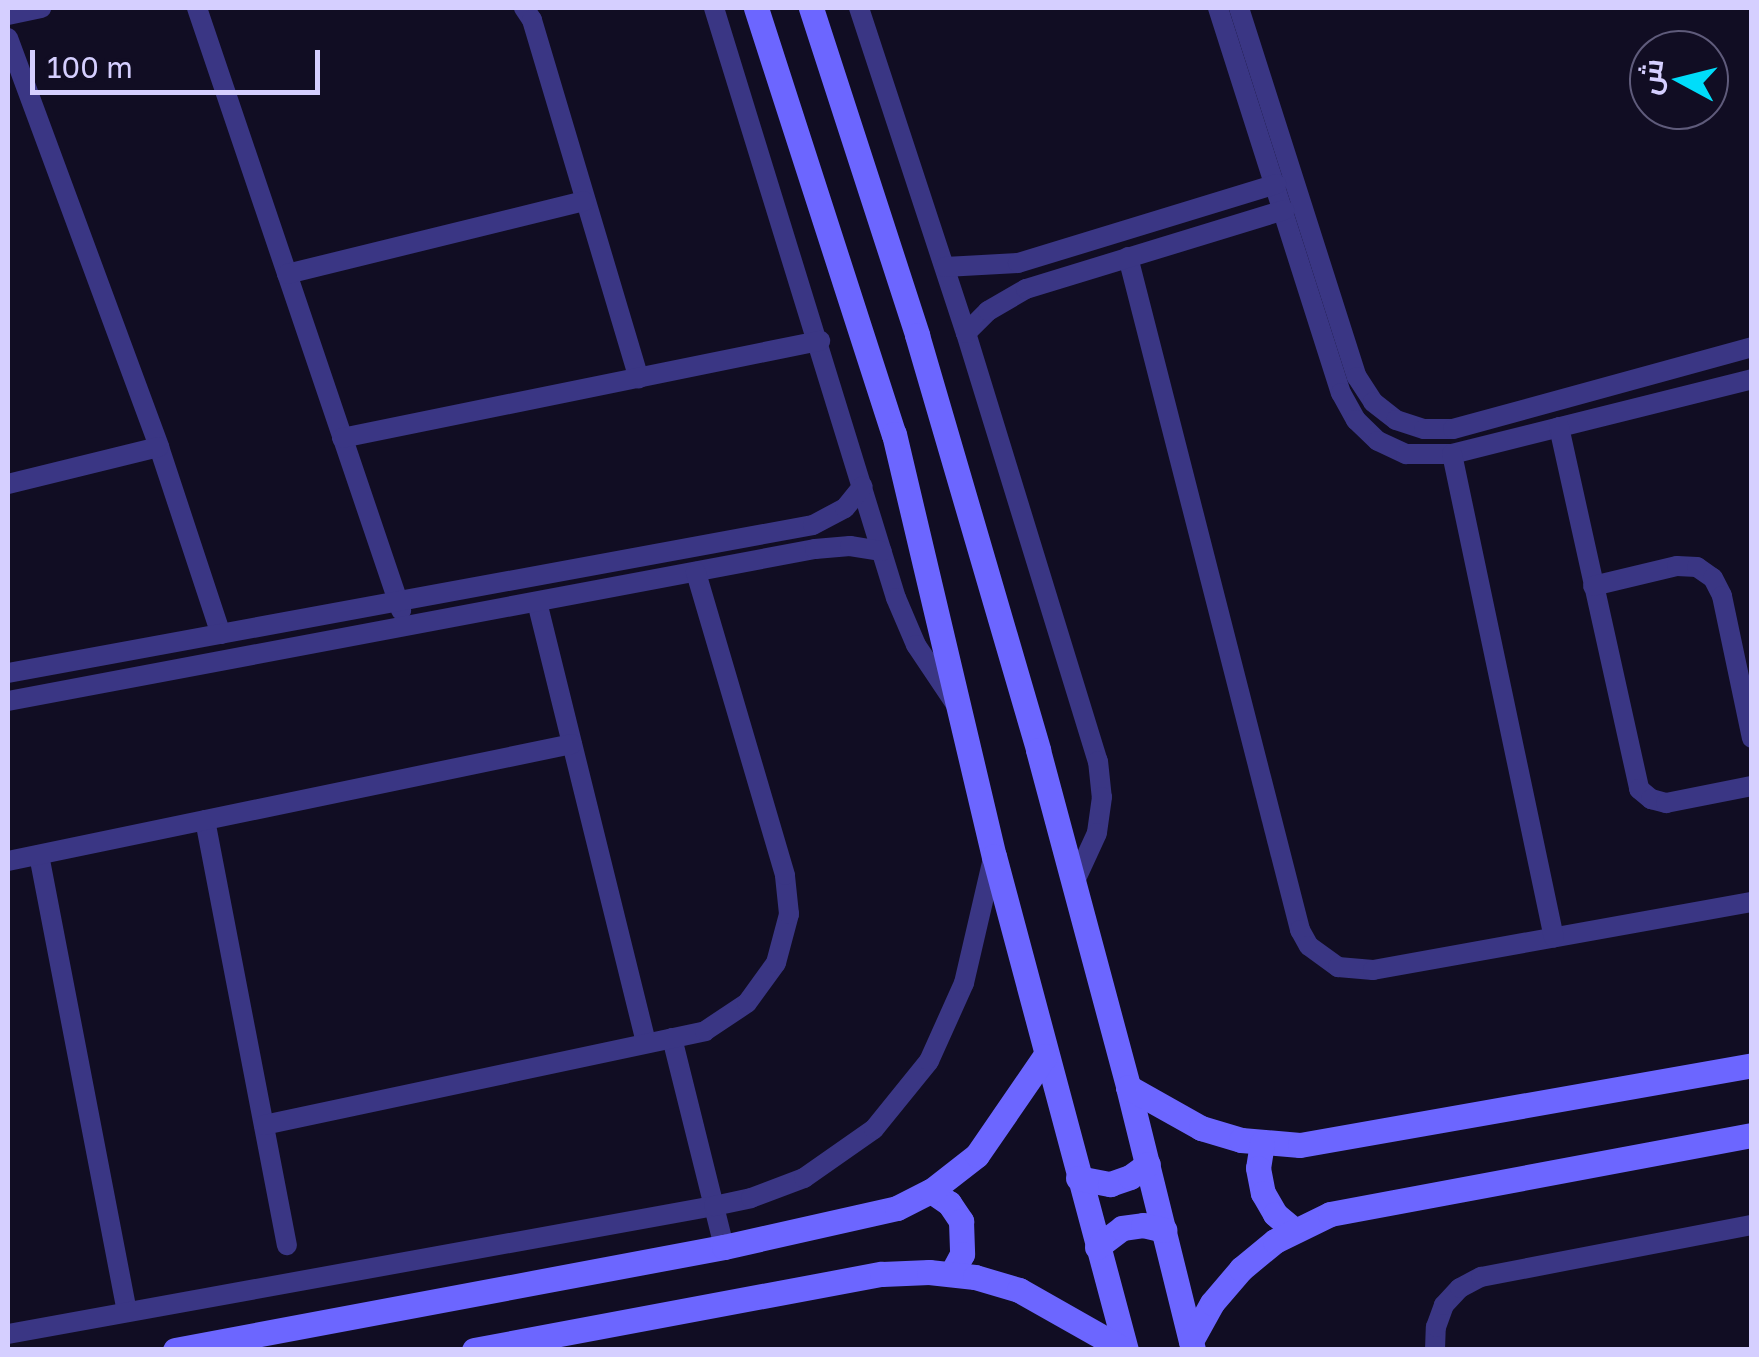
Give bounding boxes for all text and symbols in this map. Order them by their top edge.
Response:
scale bar [35,30,325,92]
north arrow [1629,30,1729,130]
text: 100 m [47,49,133,85]
text: ش [1632,57,1669,96]

